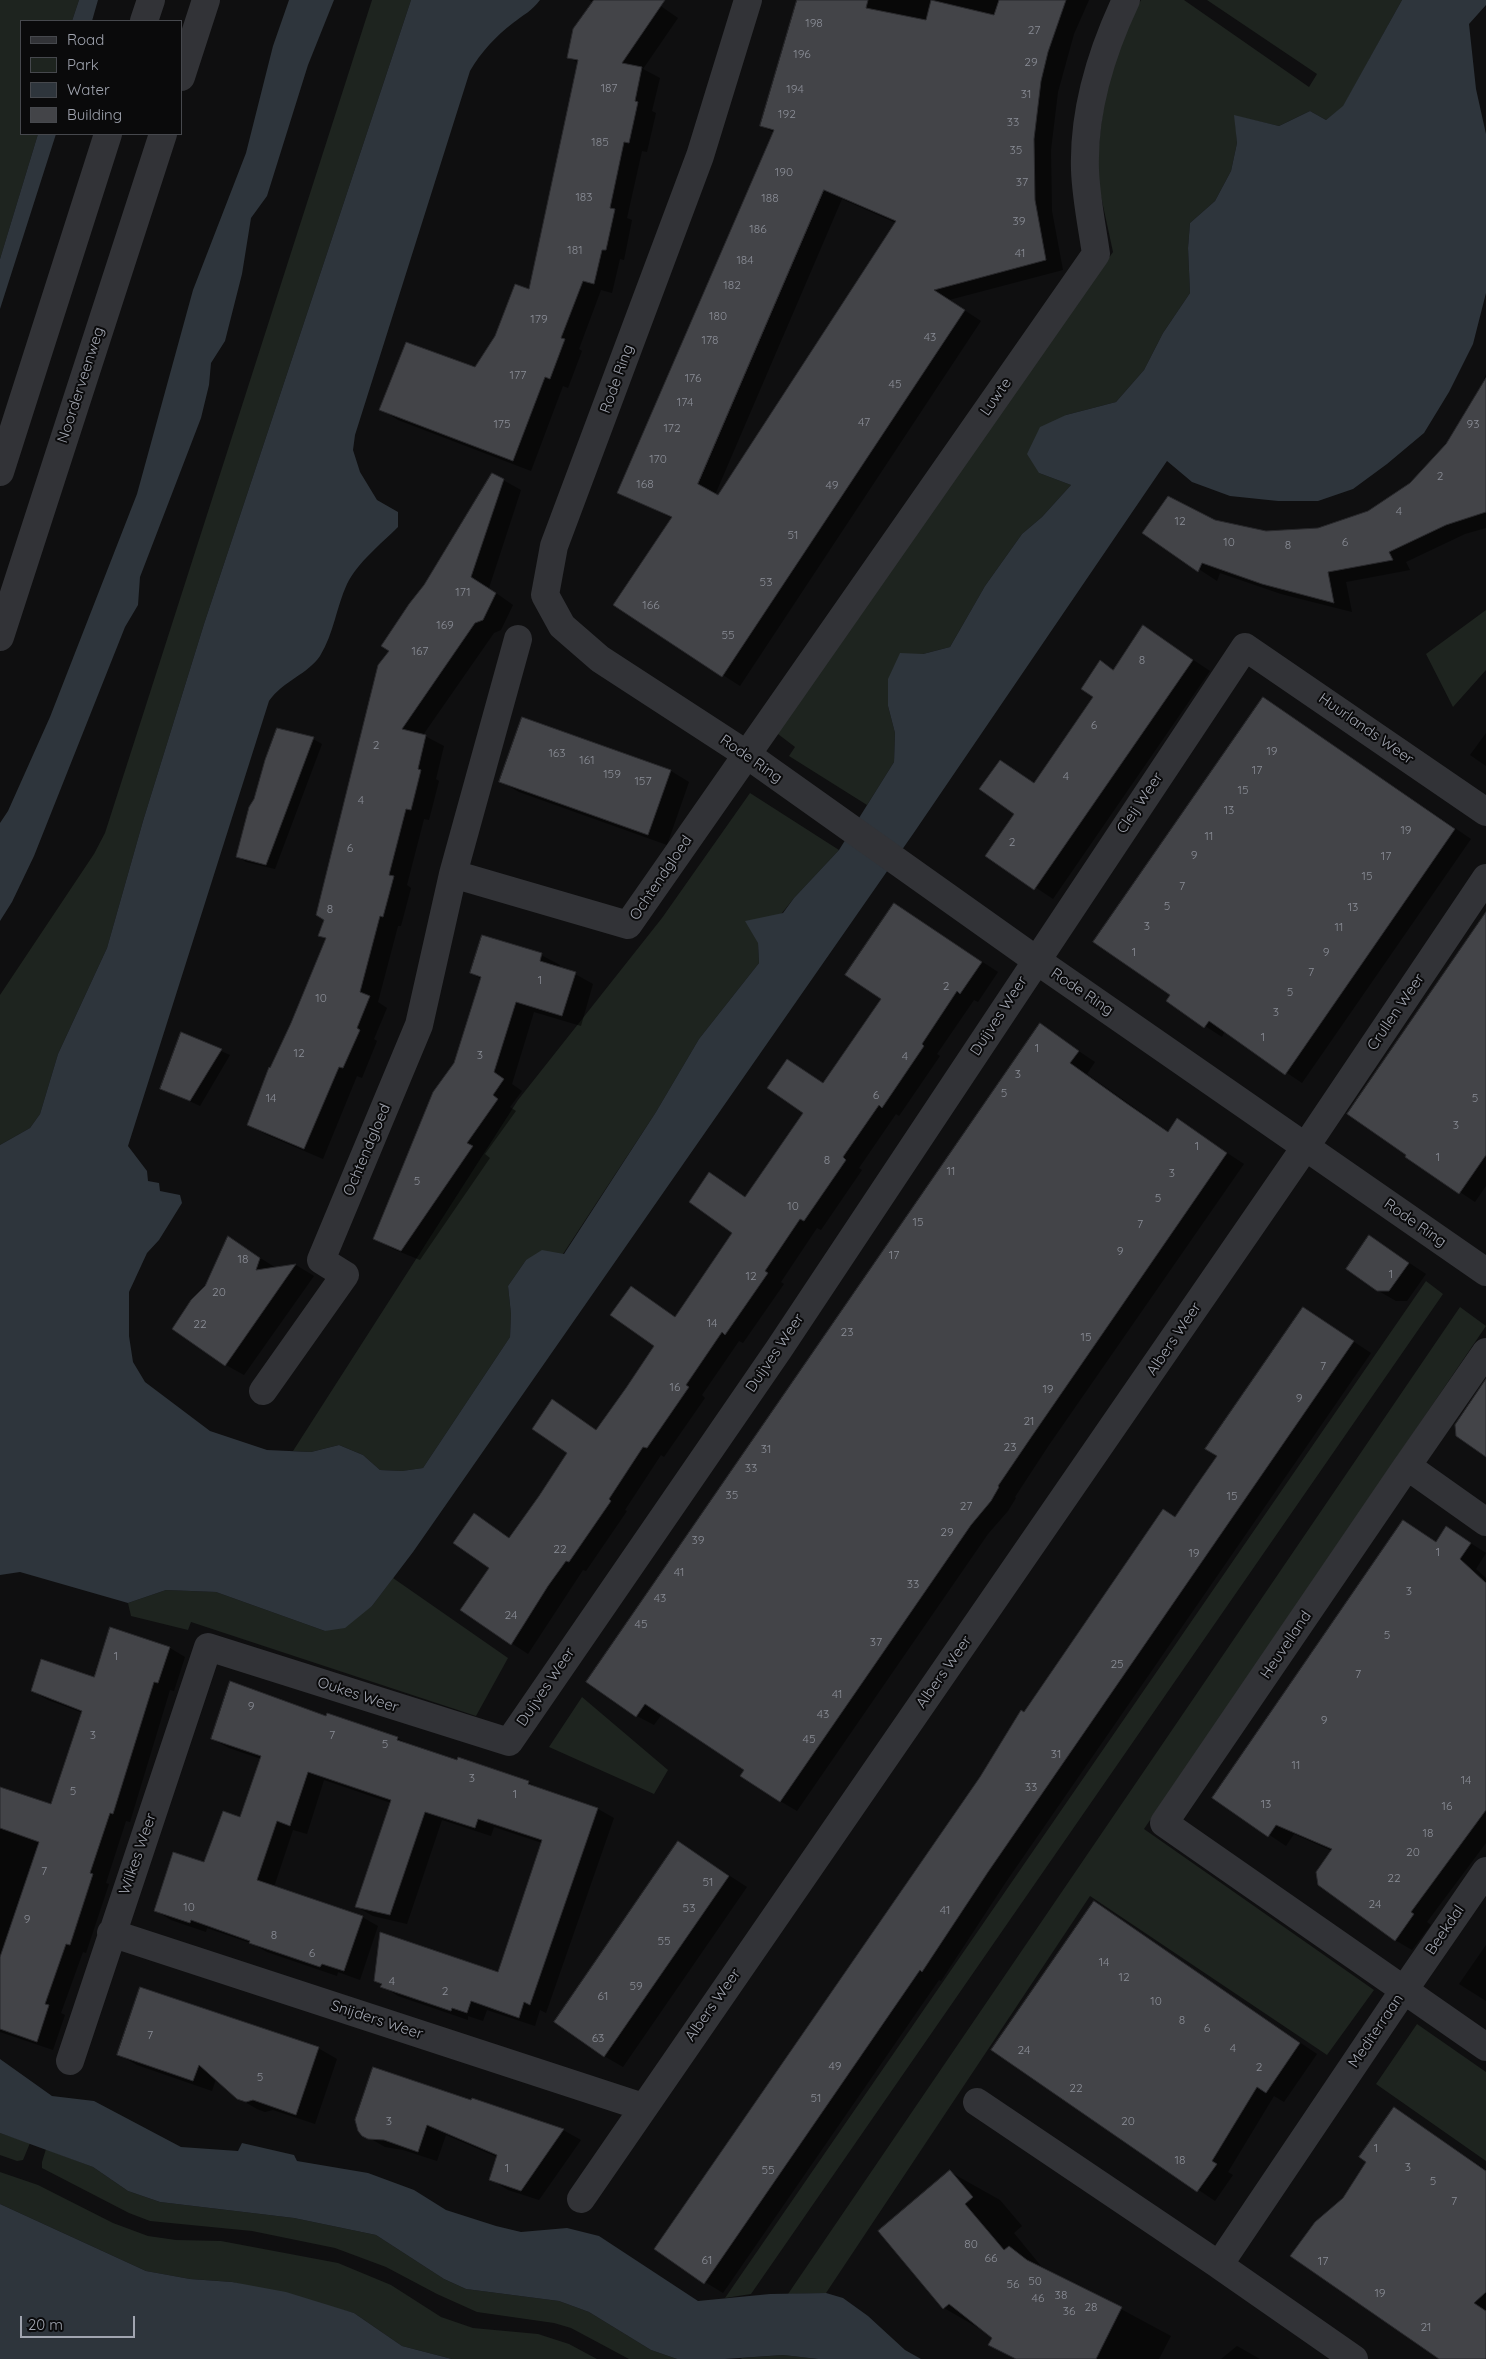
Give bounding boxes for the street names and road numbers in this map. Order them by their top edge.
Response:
street label: Noorderveenweg [54,325,108,445]
street label: Rode Ring [596,342,638,416]
street label: Luwte [977,375,1015,419]
street label: Huurlands Weer [1315,689,1417,769]
street label: Rode Ring [716,731,786,787]
street label: Cleij Weer [1113,769,1167,837]
street label: Ochtendgloed [626,832,696,924]
street label: Rode Ring [1047,964,1117,1020]
street label: Crullen Weer [1364,970,1428,1054]
street label: Duijves Weer [967,973,1031,1059]
street label: Ochtendgloed [339,1101,395,1199]
street label: Rode Ring [1380,1195,1450,1251]
street label: Albers Weer [1143,1299,1205,1379]
street label: Duijves Weer [742,1310,808,1396]
street label: Heuvelland [1257,1608,1315,1682]
street label: Albers Weer [912,1632,976,1712]
street label: Duijves Weer [513,1644,579,1730]
street label: Oukes Weer [315,1673,401,1717]
street label: Wilkes Weer [116,1811,160,1897]
street label: Beekdal [1422,1902,1468,1958]
street label: Albers Weer [681,1965,745,2045]
street label: Mediterraan [1345,1991,1407,2071]
street label: Snijders Weer [329,1997,425,2043]

